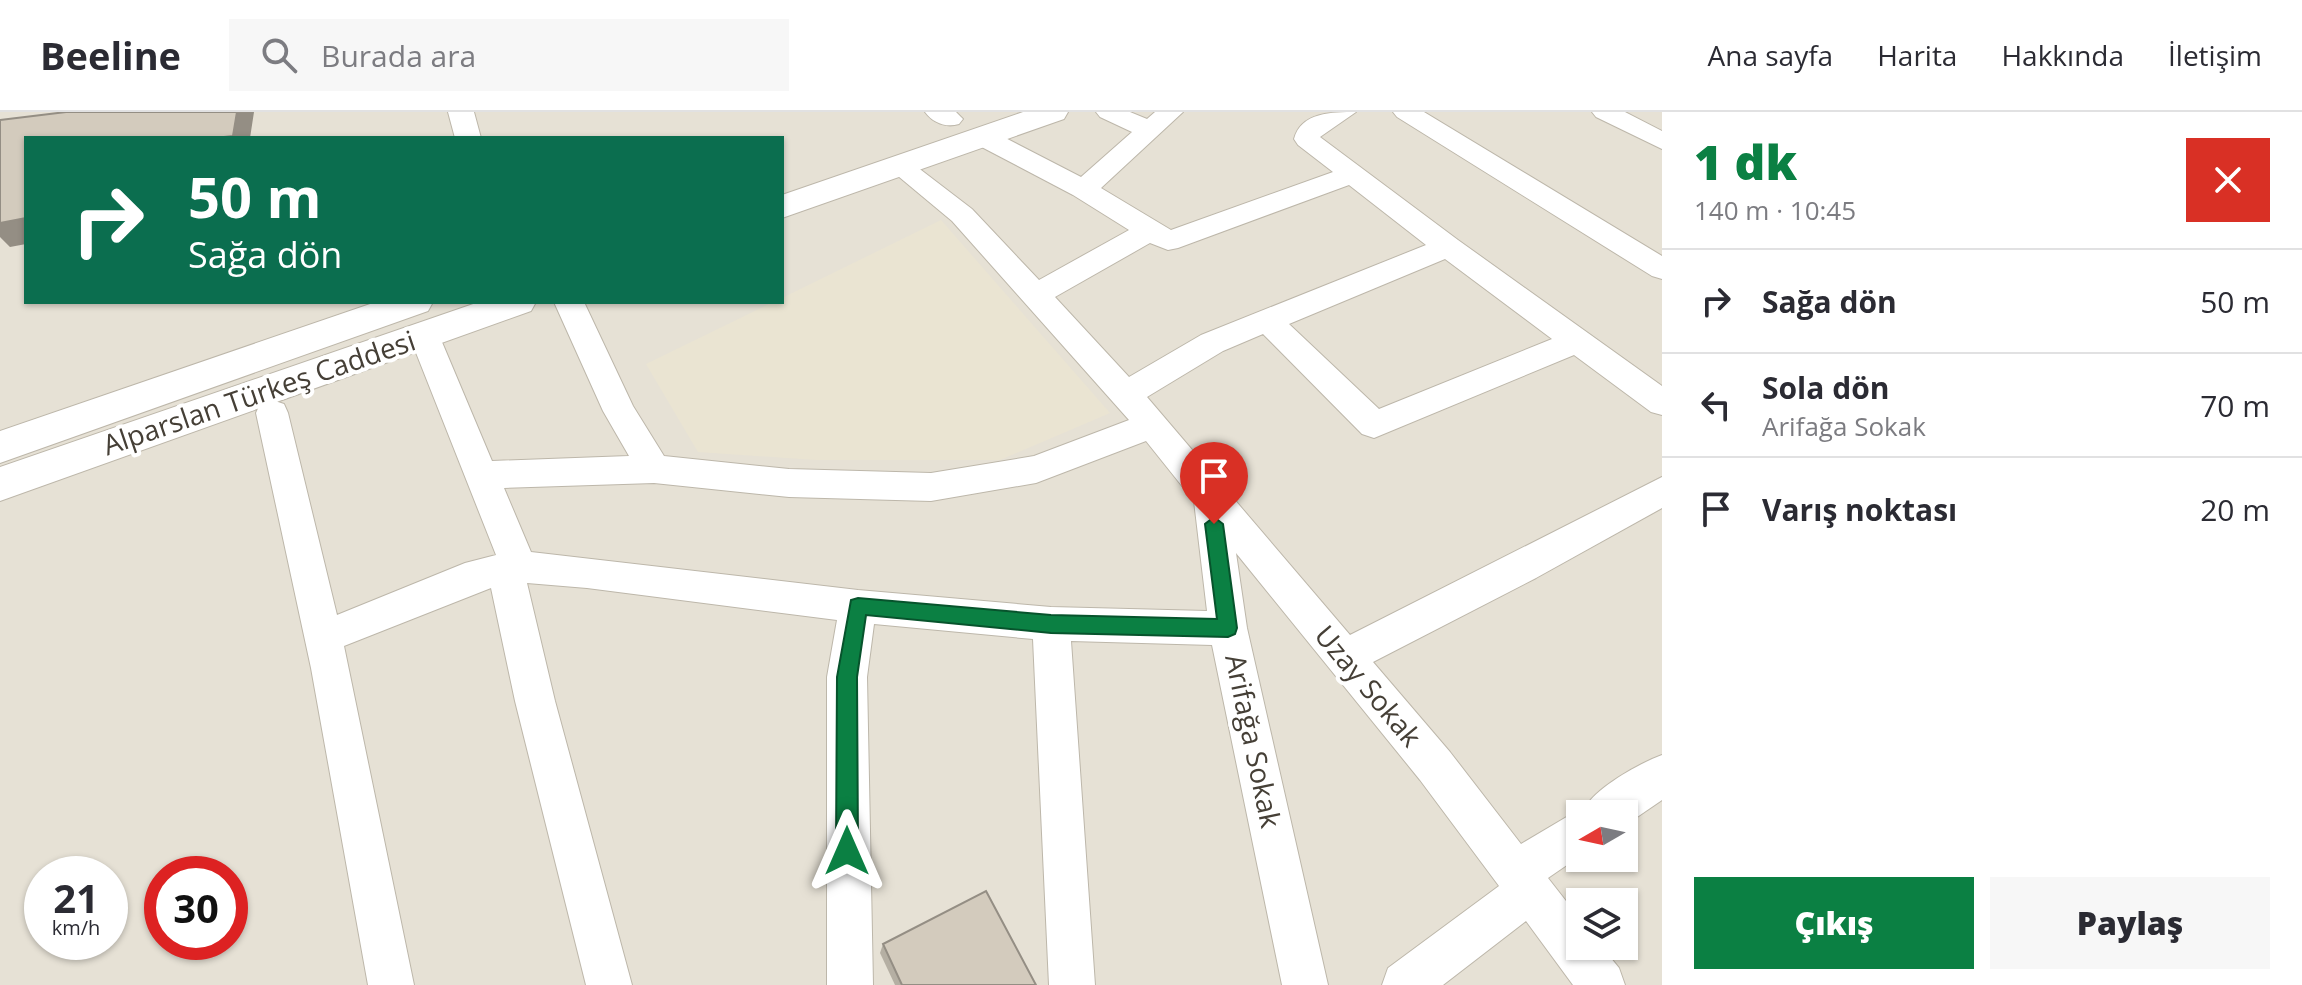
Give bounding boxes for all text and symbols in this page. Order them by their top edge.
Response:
search box [229,19,789,91]
text: Beeline [40,29,181,81]
icon: search [257,33,301,77]
text: Burada ara [321,35,476,76]
text: Ana sayfa [1708,36,1833,74]
text: Harita [1877,36,1957,74]
text: Hakkında [2001,36,2124,74]
text: İletişim [2168,36,2262,74]
text: 1 dk [1694,129,1797,194]
button: close [2186,138,2270,222]
text: 50 m [188,158,322,234]
icon: right [56,168,160,272]
text: 140 m · 10:45 [1694,192,1856,228]
text: Sağa dön [188,230,342,279]
icon: right [1694,279,1738,323]
text: Sağa dön [1762,281,1897,322]
text: 50 m [2200,281,2270,322]
street label: Alparslan Türkeş Caddesi [97,321,420,463]
text: Sola dön [1762,367,1889,408]
icon: left [1694,383,1738,427]
text: 70 m [2200,385,2270,426]
text: Arifağa Sokak [1762,408,1926,444]
pin [1180,442,1248,524]
icon: arrive [1192,454,1236,498]
icon: arrive [1694,487,1738,531]
text: Varış noktası [1762,489,1957,530]
text: 20 m [2200,489,2270,530]
street label: Uzay Sokak [1307,617,1431,754]
street label: Arifağa Sokak [1217,651,1291,831]
north arrow [1566,800,1638,872]
map controls [1566,800,1638,960]
position arrow [805,809,889,893]
speed limit sign: 30 [144,856,248,960]
text: 21 [53,870,99,925]
button: Çıkış [1694,877,1974,969]
button: Paylaş [1990,877,2270,969]
button: layers [1566,888,1638,960]
text: km/h [52,914,100,941]

